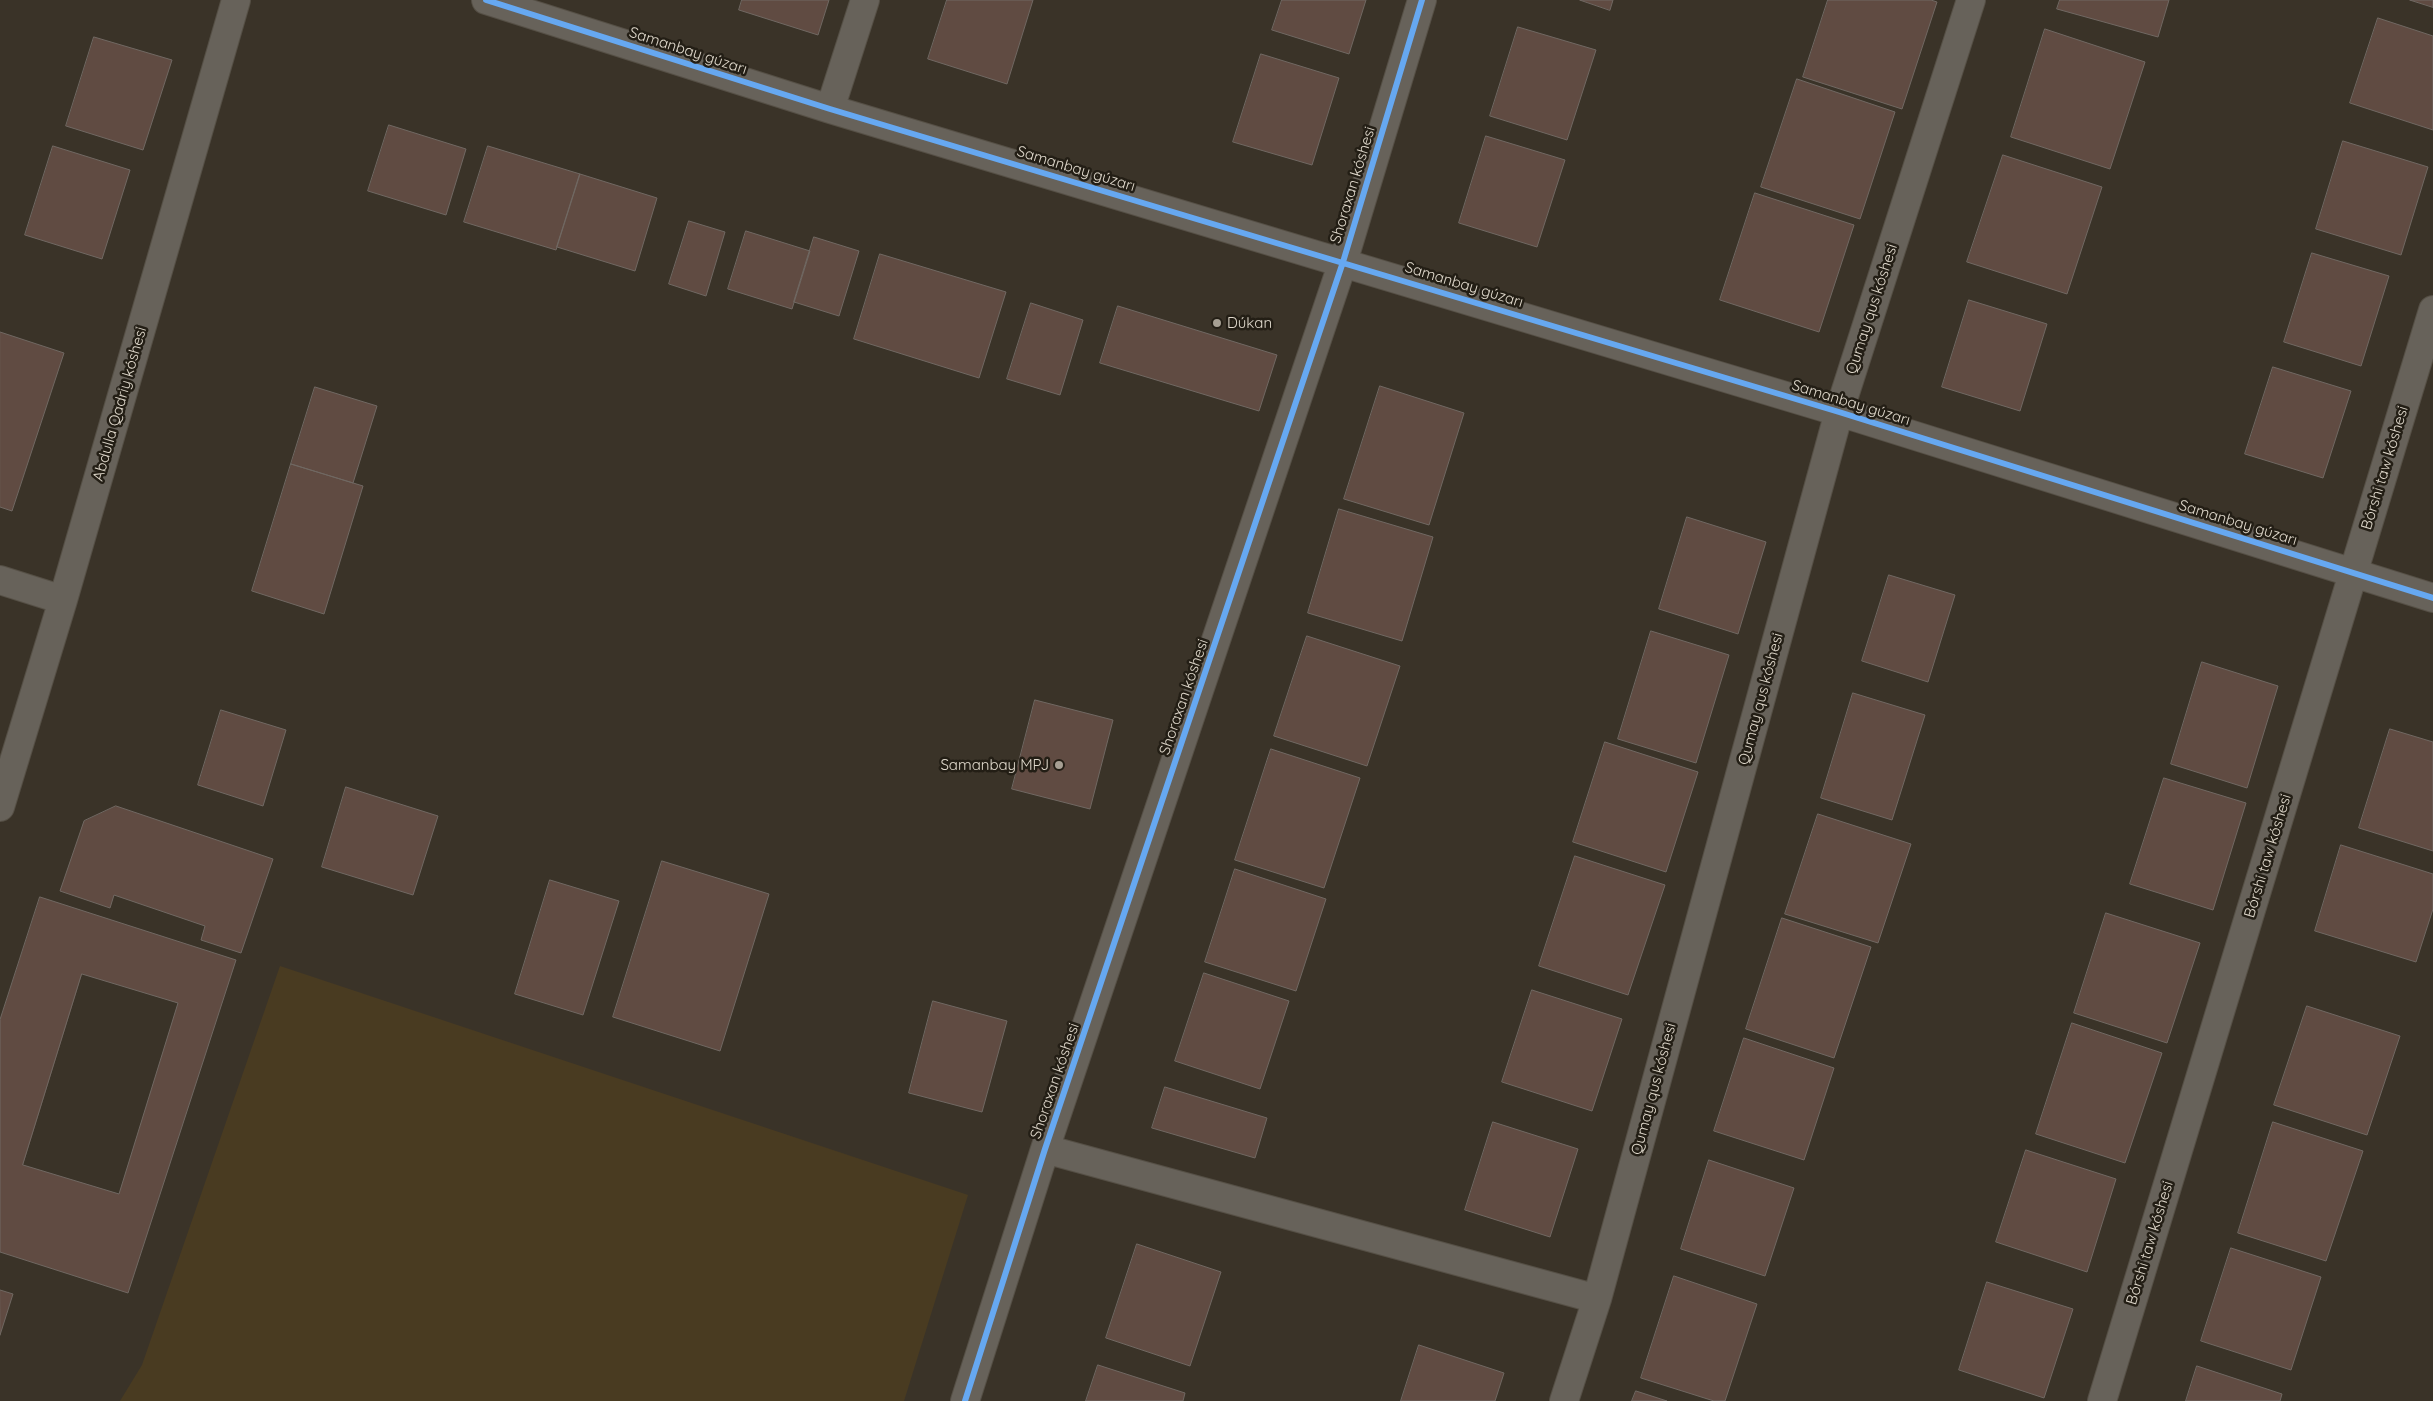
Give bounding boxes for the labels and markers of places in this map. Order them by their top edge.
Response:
place label: Dúkan [1227,314,1272,332]
marker: Dúkan [1211,317,1223,329]
place label: Samanbay MPJ [940,756,1049,774]
marker: Samanbay MPJ [1053,759,1065,771]

